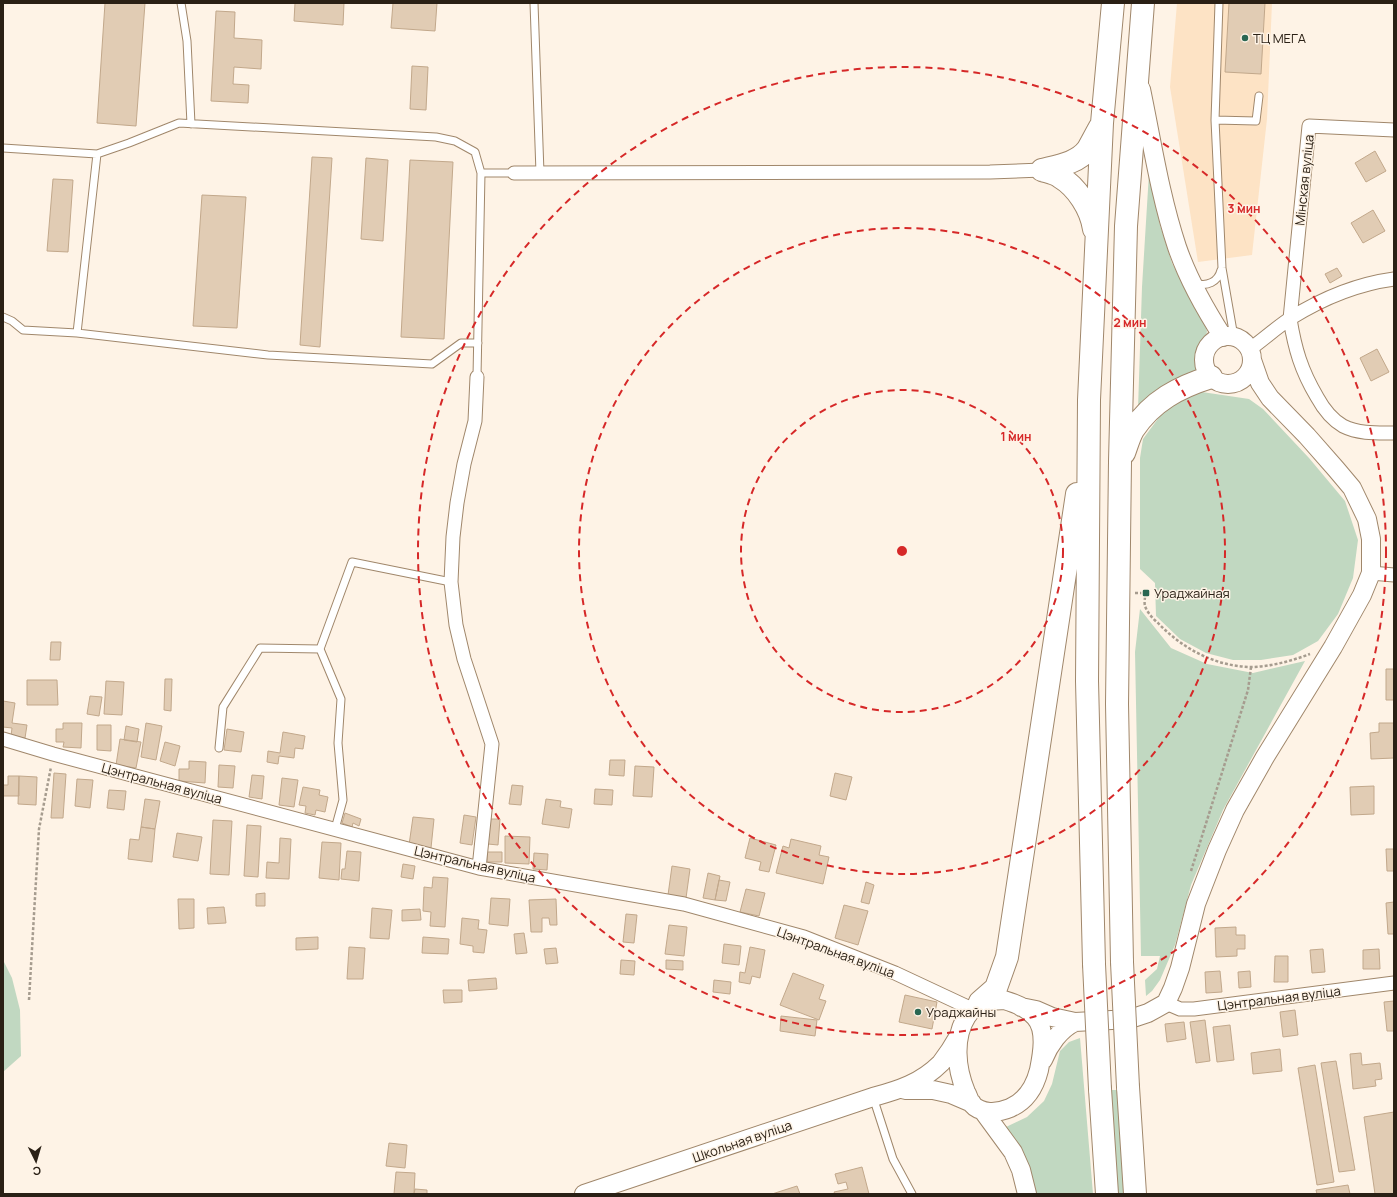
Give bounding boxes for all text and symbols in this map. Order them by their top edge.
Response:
place label: ТЦ МЕГА [1253,29,1306,47]
marker: ТЦ МЕГА [1240,33,1250,43]
street label: Мінская вуліца [1290,133,1318,227]
text: 3 мин [1228,200,1260,217]
text: 2 мин [1113,314,1147,331]
text: 1 мин [1000,428,1032,445]
centre of rings [895,544,909,558]
place label: Ураджайная [1154,584,1230,602]
marker: Ураджайная [1141,588,1151,598]
street label: Цэнтральная вуліца [100,758,224,808]
street label: Цэнтральная вуліца [413,841,537,887]
street label: Цэнтральная вуліца [775,922,897,982]
street label: Цэнтральная вуліца [1216,982,1342,1014]
place label: Ураджайны [926,1003,996,1021]
marker: Ураджайны [913,1007,923,1017]
street label: Школьная вуліца [690,1116,794,1166]
north arrow [16,1141,56,1181]
text: С [32,1164,42,1179]

